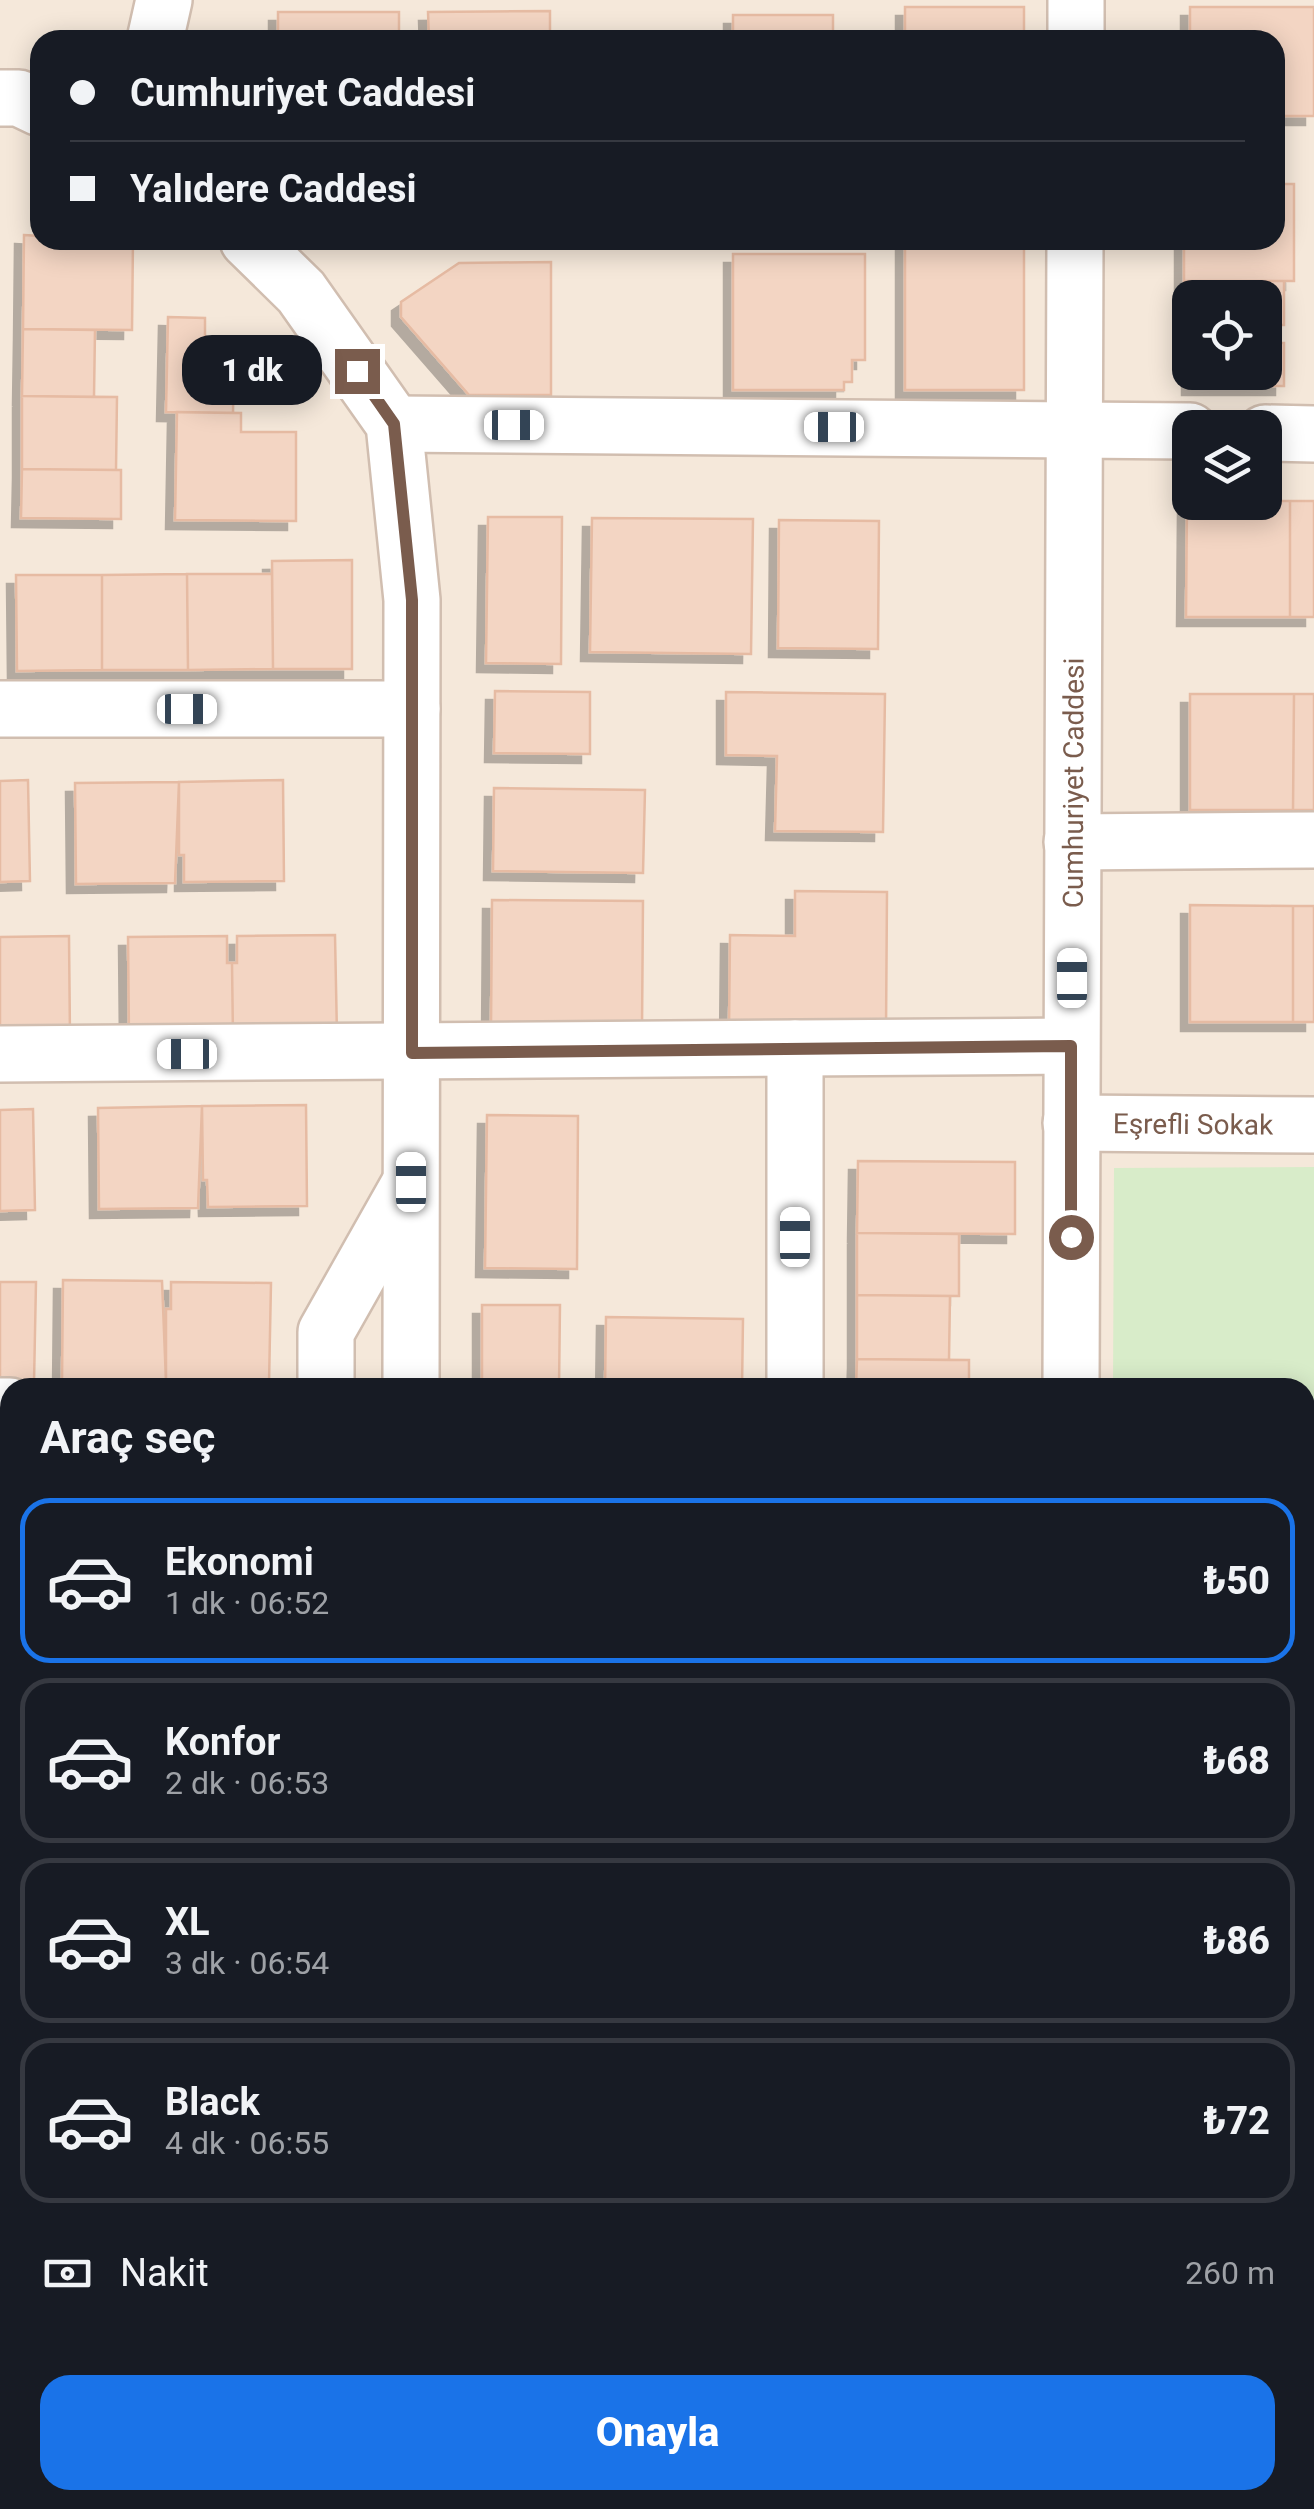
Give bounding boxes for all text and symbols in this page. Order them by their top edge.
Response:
text: Cumhuriyet Caddesi [130,71,475,115]
text: Yalıdere Caddesi [130,167,417,211]
map controls [1172,280,1282,520]
button: locate [1172,280,1282,390]
callout: 1 dk [182,336,322,406]
route end [335,349,380,394]
text: 1 dk [221,351,283,389]
car [484,410,544,440]
button: layers [1172,410,1282,520]
car [804,412,864,442]
street label: Cumhuriyet Caddesi [1056,658,1090,908]
car [157,694,217,724]
car [1057,948,1087,1008]
car [157,1039,217,1069]
street label: Eşrefli Sokak [1113,1107,1274,1141]
car [396,1152,426,1212]
car [780,1207,810,1267]
route start [1049,1215,1094,1260]
text: Araç seç [40,1411,216,1464]
icon: car [45,1536,135,1626]
text: Ekonomi [165,1540,314,1584]
text: ₺50 [1203,1559,1270,1603]
text: 1 dk · 06:52 [165,1584,329,1622]
icon: car [45,1716,135,1806]
text: Konfor [165,1720,280,1764]
text: ₺68 [1203,1739,1270,1783]
text: 2 dk · 06:53 [165,1764,329,1802]
icon: car [45,1896,135,1986]
text: XL [165,1900,210,1944]
text: ₺86 [1203,1919,1270,1963]
text: 3 dk · 06:54 [165,1944,329,1982]
icon: car [45,2076,135,2166]
text: Black [165,2080,260,2124]
text: ₺72 [1203,2099,1270,2143]
text: 4 dk · 06:55 [165,2124,329,2162]
icon: cash [40,2246,95,2301]
text: Nakit [120,2251,209,2295]
text: 260 m [1185,2254,1275,2292]
button: Onayla [40,2375,1275,2490]

